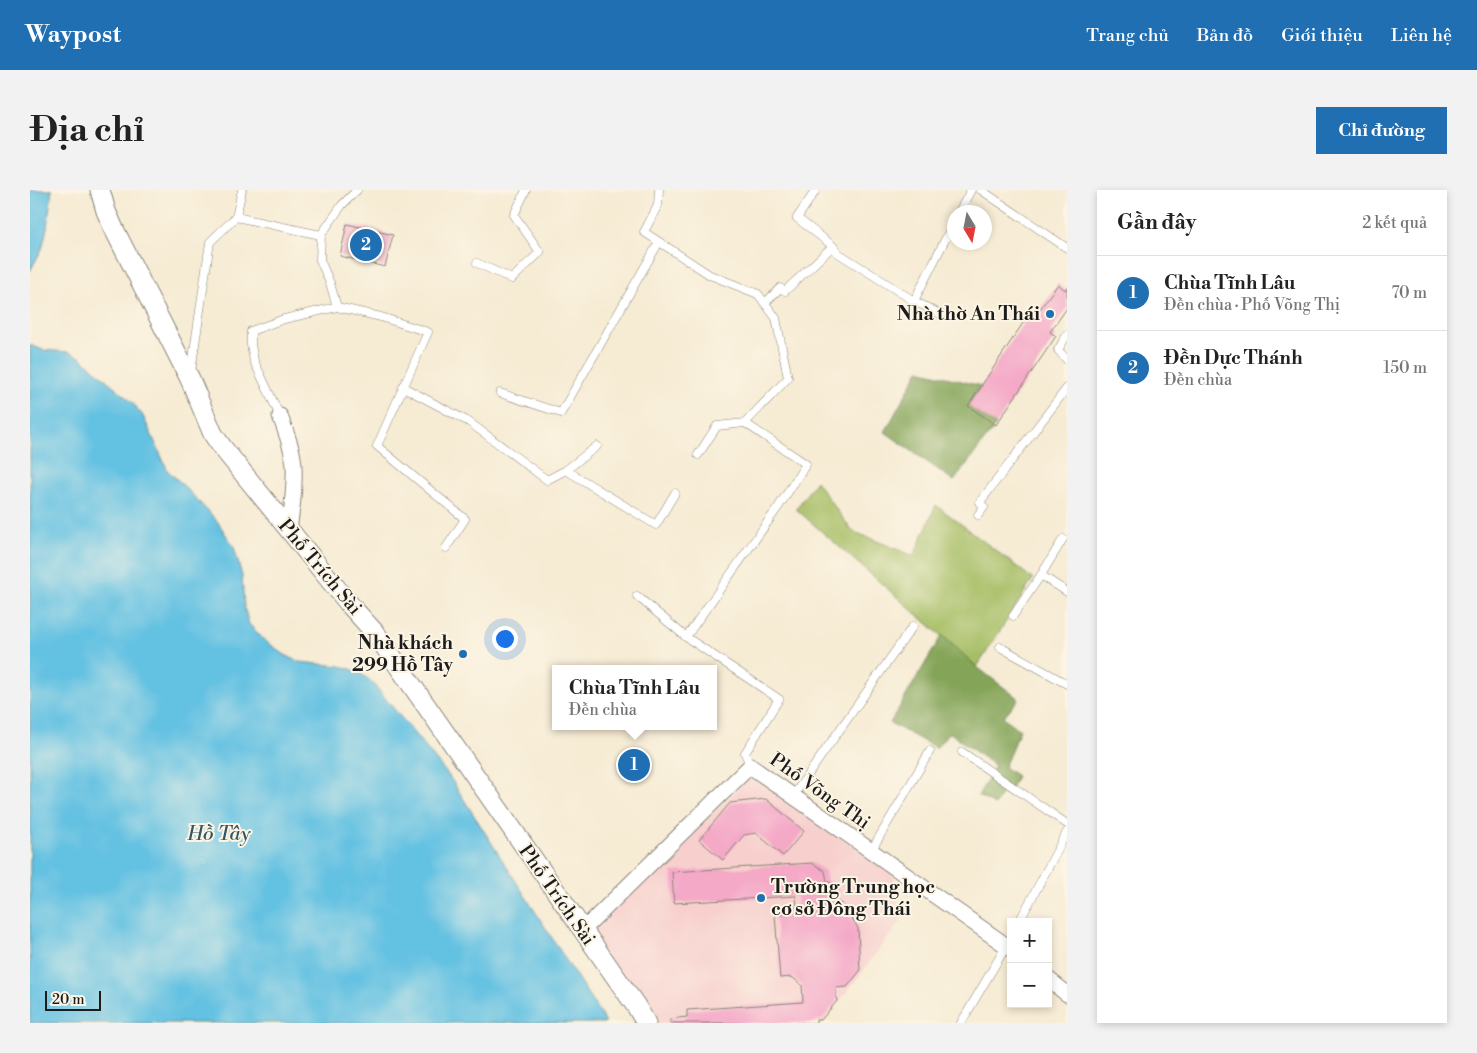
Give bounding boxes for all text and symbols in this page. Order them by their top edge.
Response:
text: Waypost [25,20,121,50]
text: Trang chủ [1086,24,1169,47]
text: Bản đồ [1197,24,1253,47]
text: Giới thiệu [1281,24,1363,47]
text: Liên hệ [1391,24,1452,47]
button: Chỉ đường [1316,107,1447,154]
text: Địa chỉ [30,109,144,152]
north arrow [947,205,992,250]
text: Gần đây [1117,210,1196,236]
text: 2 kết quả [1362,213,1427,233]
pin: 2 [350,226,382,264]
text: Chùa Tĩnh Lâu [1164,271,1295,295]
text: 1 [1129,283,1137,303]
text: 70 m [1391,283,1427,303]
text: Đền chùa · Phố Võng Thị [1164,295,1340,315]
place label: Nhà thờ An Thái [897,302,1040,326]
marker: Nhà thờ An Thái [1044,308,1056,320]
text: Đền Dực Thánh [1164,346,1303,370]
text: 2 [1128,358,1138,378]
text: 150 m [1383,358,1427,378]
text: Đền chùa [1164,370,1232,390]
street label: Phố Trích Sài [273,514,367,620]
your location [492,626,518,652]
place label: Nhà khách 299 Hồ Tây [352,631,453,677]
marker: Nhà khách 299 Hồ Tây [457,648,469,660]
popup [552,665,717,730]
text: Chùa Tĩnh Lâu [569,676,700,700]
text: Đền chùa [569,700,637,720]
pin: 1 [618,746,650,784]
street label: Phố Võng Thị [765,748,875,834]
water label: Hồ Tây [186,822,251,847]
street label: Phố Trích Sài [513,840,601,950]
place label: Trường Trung học cơ sở Đông Thái [771,875,935,921]
marker: Trường Trung học cơ sở Đông Thái [755,892,767,904]
map controls [1007,918,1052,1008]
button: + [1007,918,1052,963]
button: − [1007,963,1052,1008]
scale bar [45,988,101,1011]
text: 20 m [52,991,84,1009]

